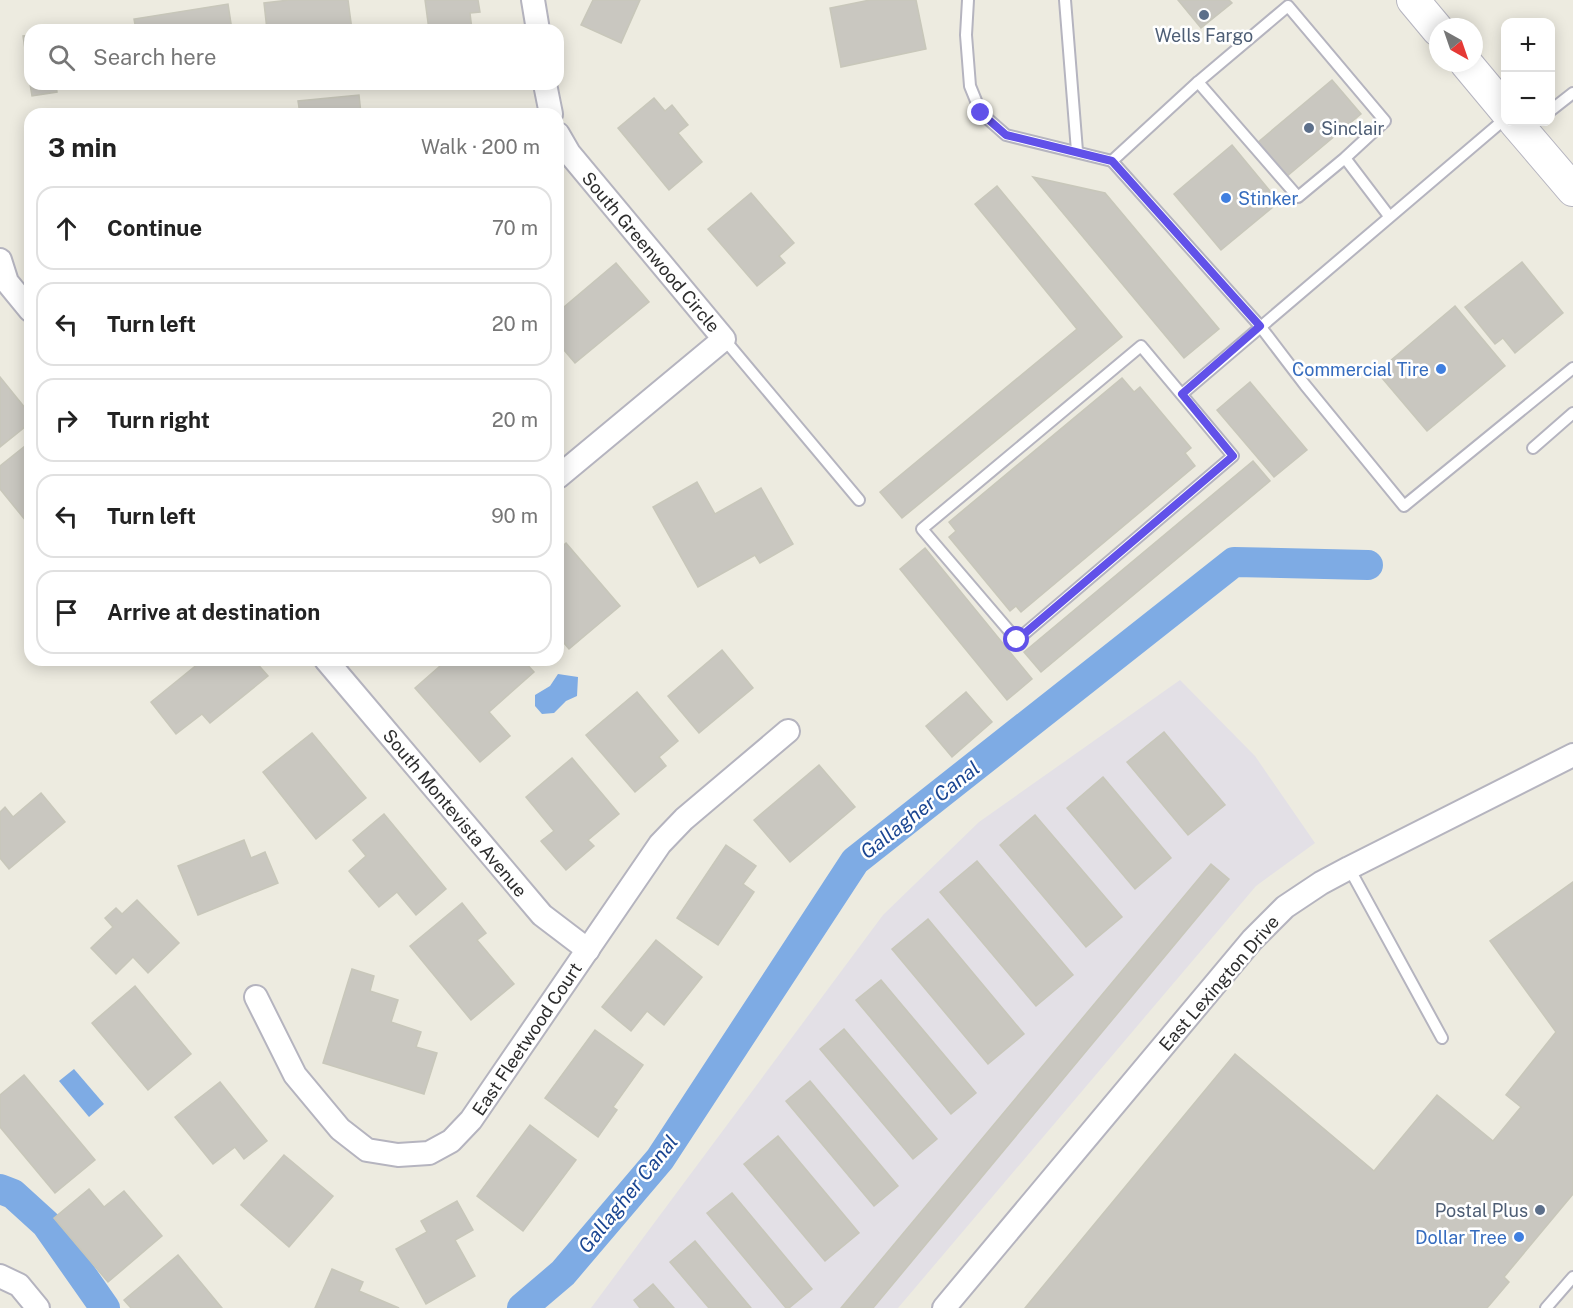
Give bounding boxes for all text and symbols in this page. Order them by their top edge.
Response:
marker: Wells Fargo [1197,8,1211,22]
north arrow [1429,18,1483,72]
map controls [1501,18,1555,126]
button: + [1501,18,1555,72]
search box [24,24,564,90]
place label: Wells Fargo [1155,25,1253,46]
icon: search [45,41,78,74]
text: Search here [93,44,217,70]
button: − [1501,72,1555,126]
route end [967,99,993,125]
place label: Sinclair [1321,118,1385,139]
marker: Sinclair [1302,121,1316,135]
text: 3 min [48,132,117,163]
text: Walk · 200 m [421,135,540,159]
street label: South Greenwood Circle [578,167,724,337]
place label: Stinker [1238,188,1299,209]
marker: Stinker [1219,191,1233,205]
icon: ahead [50,212,83,245]
text: Continue [107,215,202,241]
text: 70 m [492,216,538,240]
icon: left [50,308,83,341]
text: Turn left [107,311,196,337]
text: 20 m [492,312,538,336]
place label: Commercial Tire [1292,359,1429,380]
marker: Commercial Tire [1434,362,1448,376]
icon: right [50,404,83,437]
text: Turn right [107,407,210,433]
text: 20 m [492,408,538,432]
icon: left [50,500,83,533]
text: Turn left [107,503,196,529]
text: 90 m [491,504,538,528]
icon: arrive [50,596,83,629]
text: Arrive at destination [107,599,320,625]
route start [1003,626,1029,652]
street label: South Montevista Avenue [379,725,531,901]
water label: Gallagher Canal [856,756,984,864]
street label: East Lexington Drive [1155,911,1283,1055]
street label: East Fleetwood Court [468,958,586,1120]
water label: Gallagher Canal [573,1130,683,1258]
place label: Postal Plus [1435,1200,1528,1221]
marker: Postal Plus [1533,1203,1547,1217]
place label: Dollar Tree [1415,1227,1507,1248]
marker: Dollar Tree [1512,1230,1526,1244]

